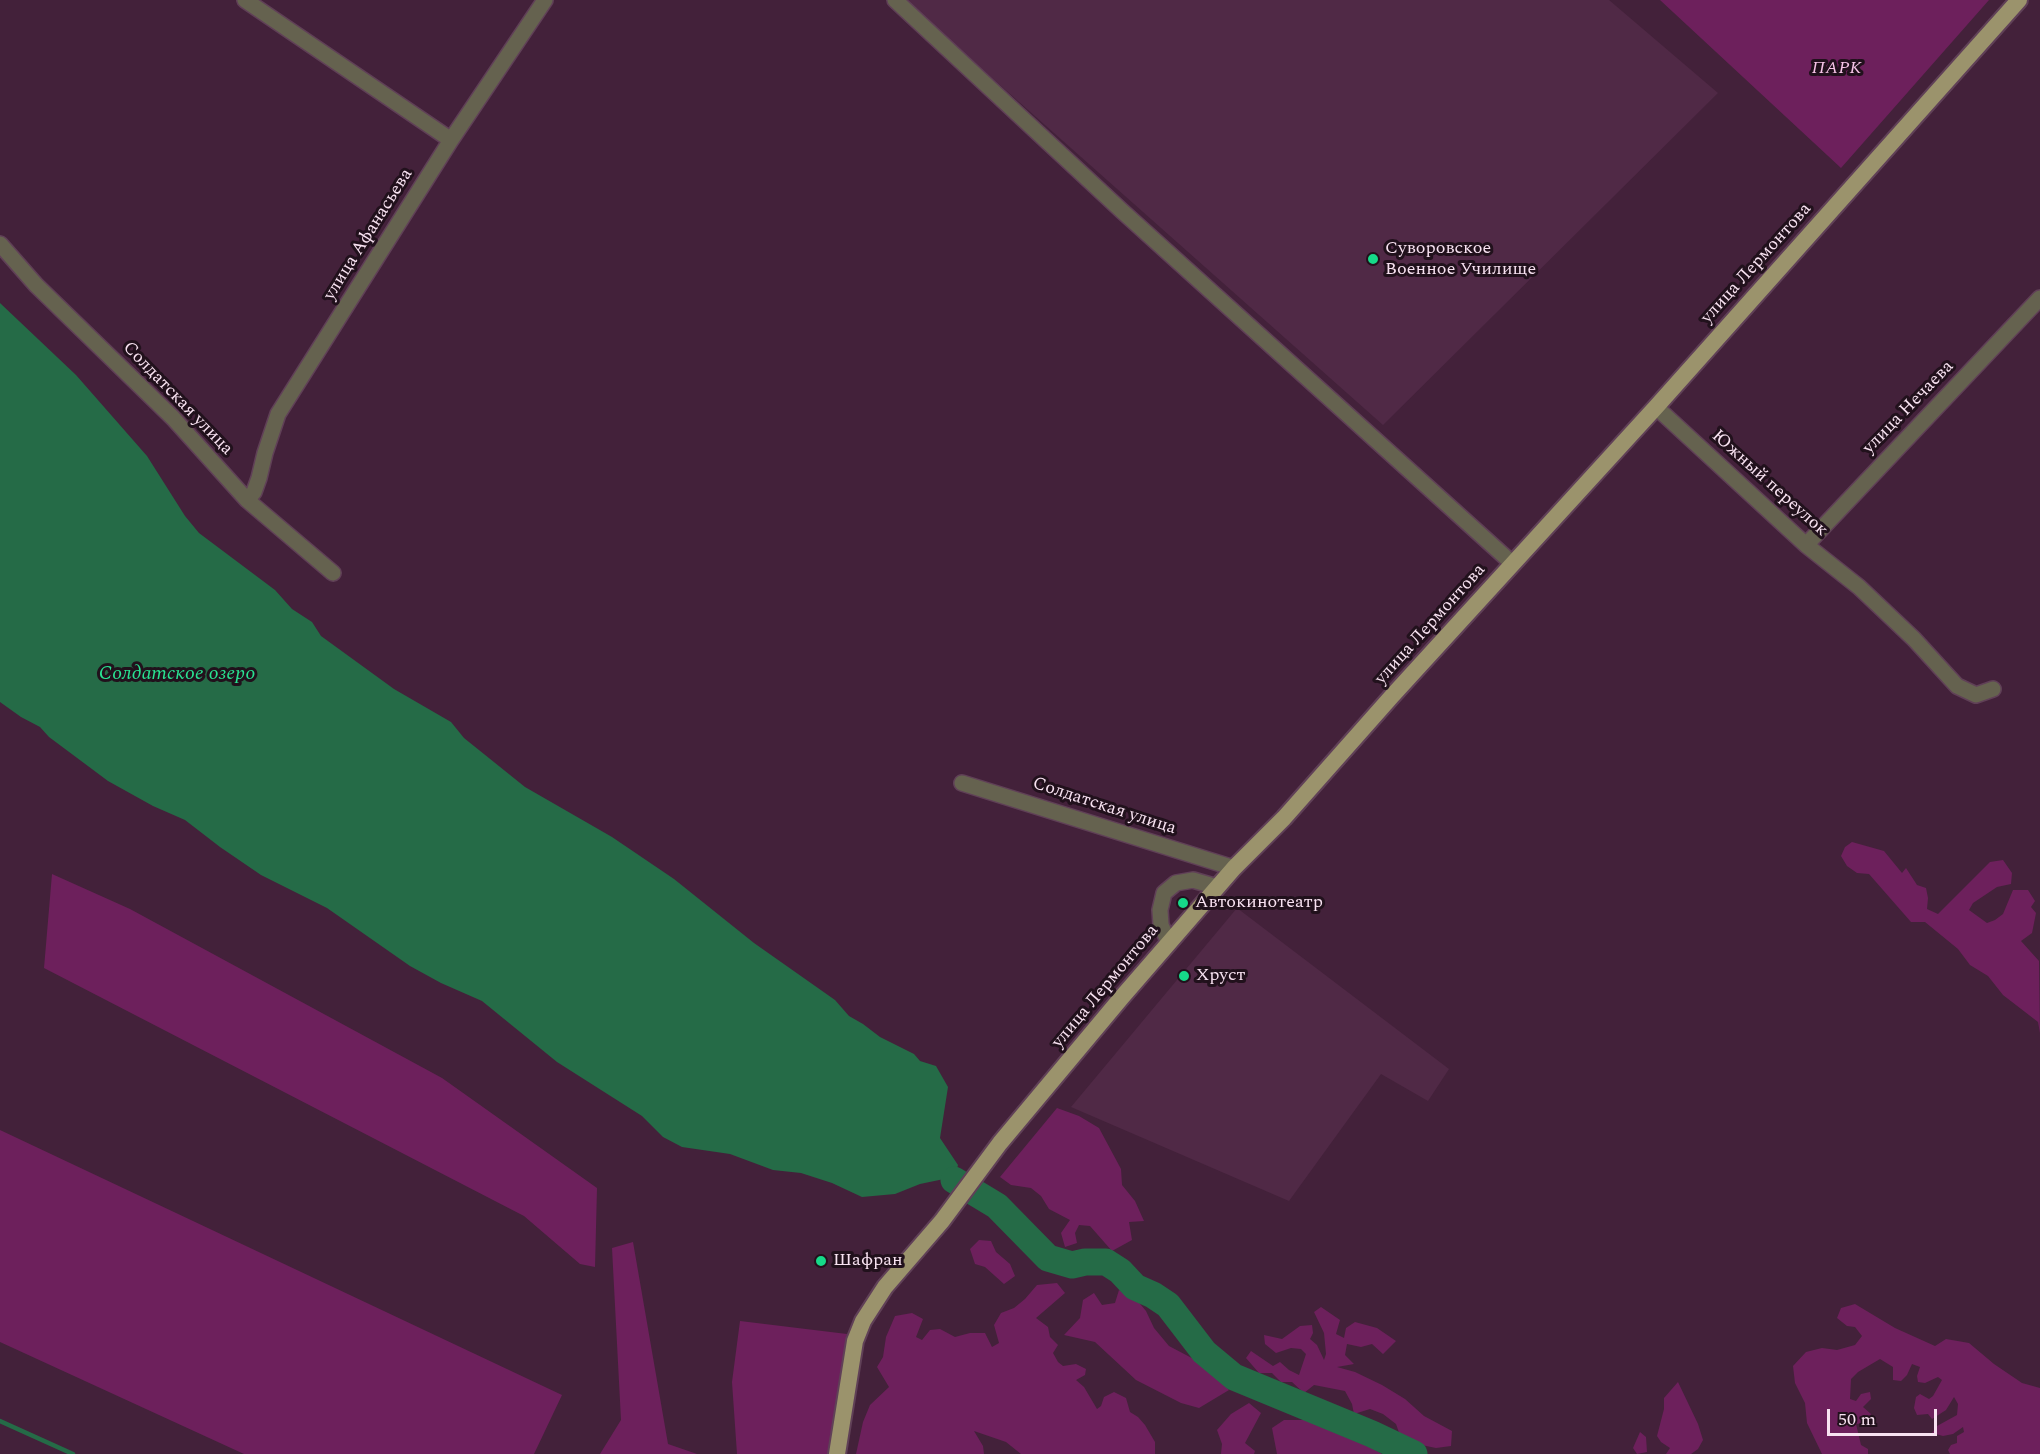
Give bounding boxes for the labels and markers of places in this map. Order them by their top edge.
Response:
place label: Суворовское Военное Училище [1385,238,1536,280]
marker: Суворовское Военное Училище [1366,252,1380,266]
place label: Автокинотеатр [1195,892,1323,914]
marker: Автокинотеатр [1176,896,1190,910]
place label: Хруст [1196,965,1245,987]
marker: Хруст [1177,969,1191,983]
place label: Шафран [833,1250,903,1272]
marker: Шафран [814,1254,828,1268]

